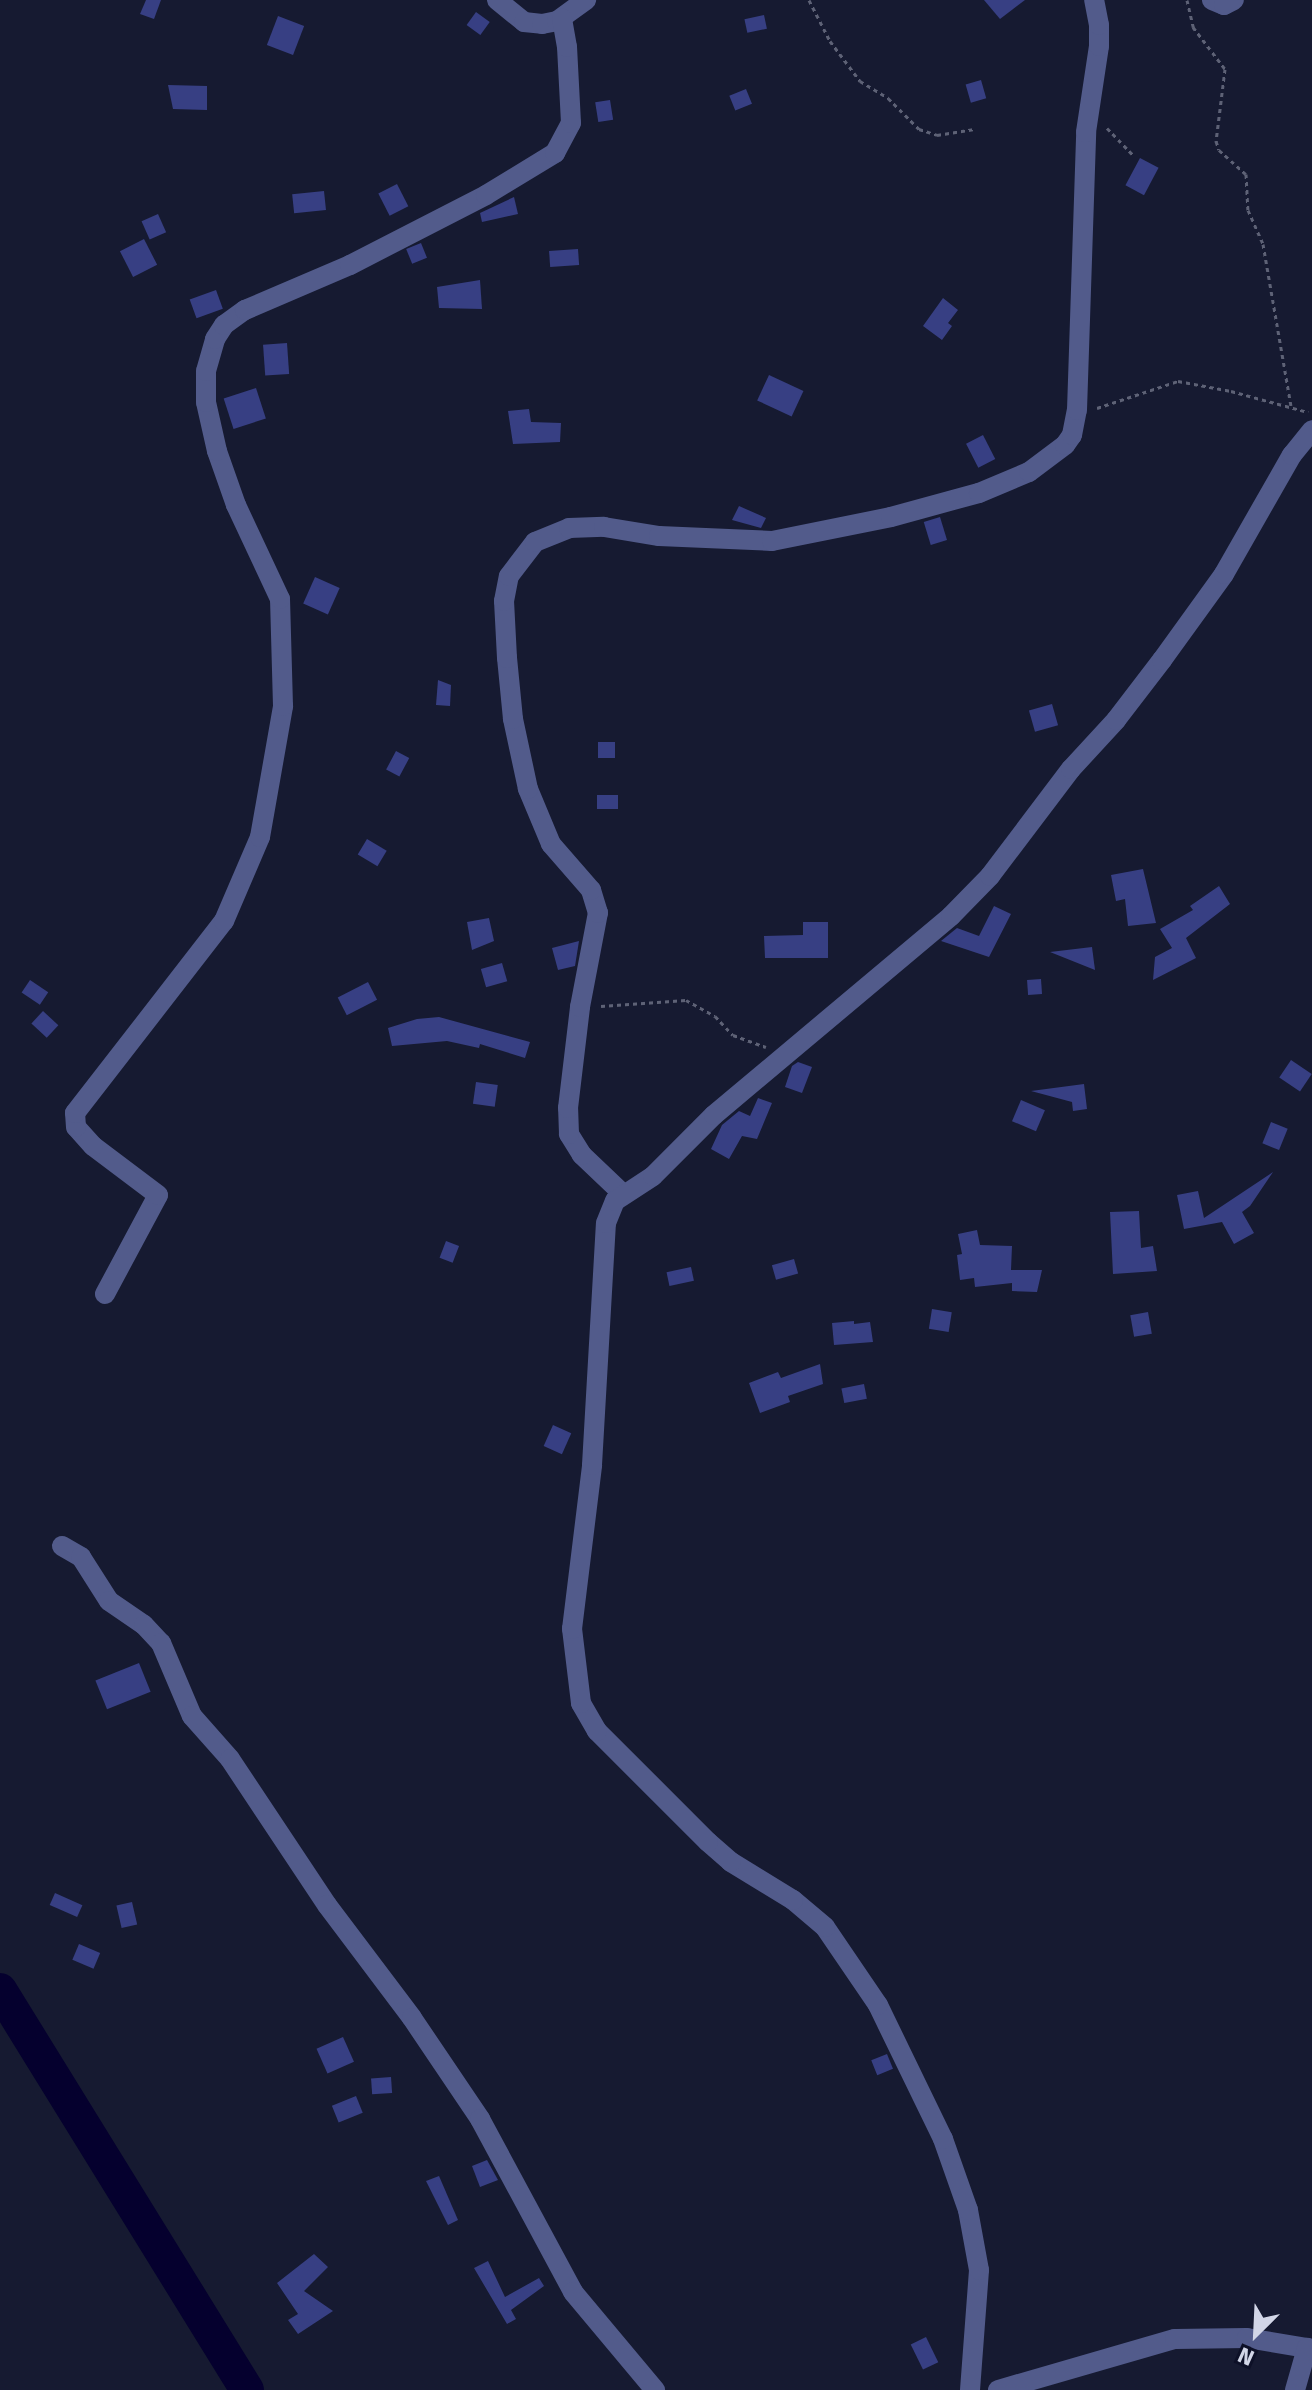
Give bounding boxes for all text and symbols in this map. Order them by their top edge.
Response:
north arrow [1216,2294,1296,2374]
text: N [1234,2341,1258,2372]

